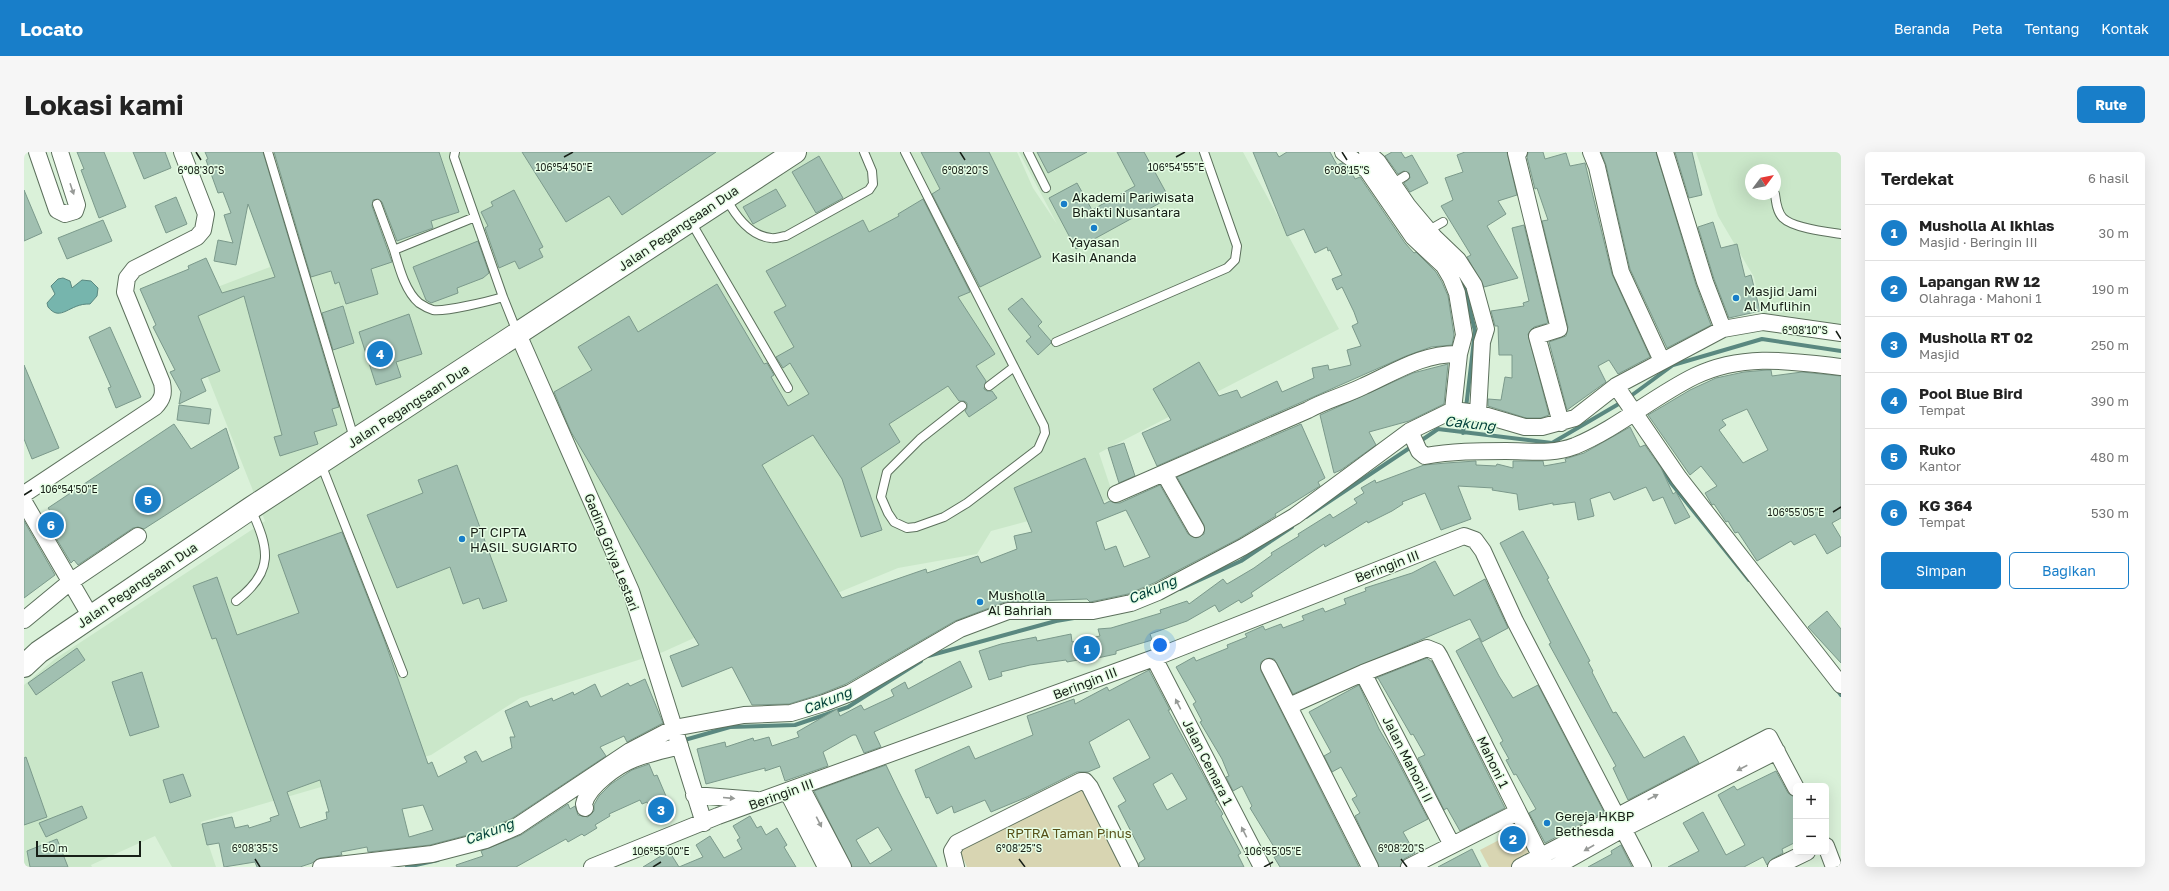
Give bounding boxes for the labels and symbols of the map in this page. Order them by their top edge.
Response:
text: 106°54'50"E [535,161,593,173]
text: 106°54'55"E [1148,161,1204,173]
text: 6°08'30"S [178,164,224,176]
text: 6°08'20"S [942,164,988,176]
text: 6°08'15"S [1324,164,1370,176]
north arrow [1745,164,1781,200]
street label: Jalan Pegangsaan Dua [615,182,741,274]
one-way arrow [69,184,75,196]
place label: Akademi Pariwisata Bhakti Nusantara [1072,189,1194,220]
marker: Akademi Pariwisata Bhakti Nusantara [1059,199,1069,209]
marker: Yayasan Kasih Ananda [1089,223,1099,233]
place label: Yayasan Kasih Ananda [1051,234,1137,265]
place label: Masjid Jami Al Muflihin [1744,283,1817,314]
marker: Masjid Jami Al Muflihin [1731,293,1741,303]
text: 6°08'10"S [1782,324,1828,336]
pin: 4 [367,339,393,369]
street label: Jalan Pegangsaan Dua [344,361,472,451]
water label: Cakung [1444,412,1498,434]
text: 106°54'50"E [40,483,98,495]
pin: 5 [135,485,161,515]
street label: Gading Griya Lestari [581,491,643,613]
text: 106°55'05"E [1768,506,1824,518]
pin: 6 [38,510,64,540]
place label: PT CIPTA HASIL SUGIARTO [470,524,577,555]
marker: PT CIPTA HASIL SUGIARTO [457,534,467,544]
street label: Jalan Pegangsaan Dua [74,539,200,631]
street label: Beringin III [1352,546,1422,586]
water label: Cakung [1125,571,1180,607]
place label: Musholla Al Bahriah [988,587,1052,618]
marker: Musholla Al Bahriah [975,597,985,607]
pin: 1 [1074,634,1100,664]
your location [1150,635,1170,655]
street label: Beringin III [1050,663,1120,703]
water label: Cakung [800,682,855,717]
one-way arrow [1175,698,1181,710]
street label: Jalan Mahoni II [1379,713,1437,805]
street label: Jalan Cemara 1 [1179,716,1237,808]
street label: Mahoni 1 [1474,734,1512,790]
one-way arrow [1736,765,1747,772]
street label: Beringin III [746,775,816,813]
one-way arrow [1648,794,1659,800]
pin: 3 [648,795,674,825]
one-way arrow [723,795,735,801]
place label: Gereja HKBP Bethesda [1555,808,1634,839]
water label: Cakung [462,814,517,848]
one-way arrow [816,816,822,827]
marker: Gereja HKBP Bethesda [1542,818,1552,828]
pin: 2 [1500,824,1526,854]
park label: RPTRA Taman Pinus [1006,825,1132,841]
one-way arrow [1241,827,1247,838]
scale bar [36,839,141,858]
text: 6°08'35"S [232,842,278,854]
text: 6°08'25"S [996,842,1042,854]
text: 6°08'20"S [1378,842,1424,854]
one-way arrow [1583,844,1595,851]
text: 106°55'00"E [632,845,690,857]
text: 106°55'05"E [1245,845,1301,857]

